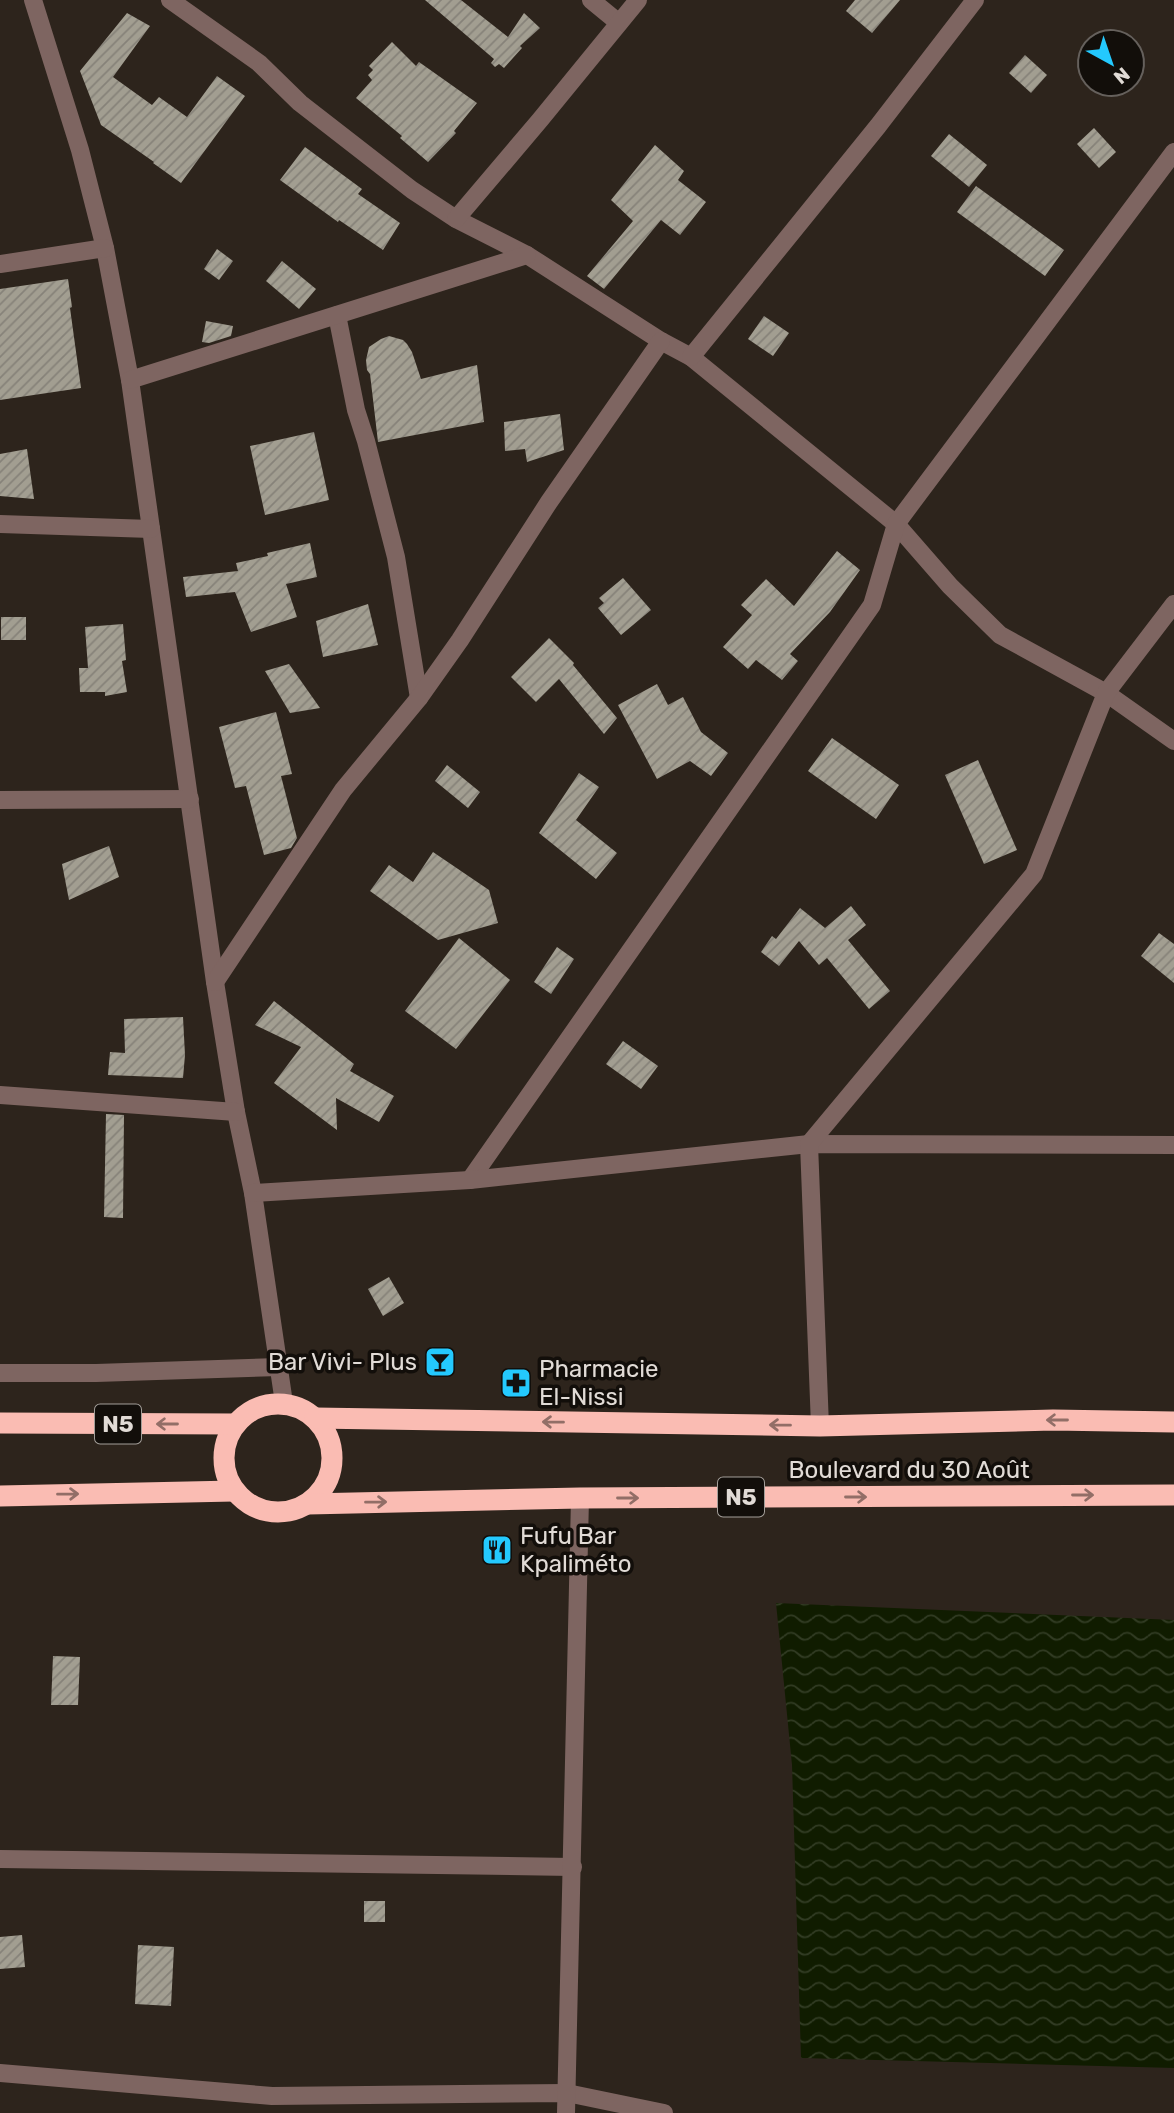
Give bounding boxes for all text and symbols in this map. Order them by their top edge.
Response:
north arrow [1076,28,1146,98]
text: N [1109,62,1134,89]
bar icon: Bar Vivi- Plus [423,1345,457,1379]
place label: Bar Vivi- Plus [268,1348,417,1376]
place label: Pharmacie El-Nissi [539,1355,658,1411]
pharmacy icon: Pharmacie El-Nissi [499,1366,533,1400]
road number: N5 [95,1404,141,1443]
one-way arrow [1046,1413,1069,1427]
one-way arrow [542,1415,565,1428]
one-way arrow [156,1417,179,1431]
one-way arrow [769,1419,792,1432]
street label: Boulevard du 30 Août [788,1456,1030,1484]
road number: N5 [718,1478,764,1516]
one-way arrow [56,1488,79,1501]
one-way arrow [1071,1489,1094,1502]
one-way arrow [844,1490,867,1504]
one-way arrow [616,1491,639,1505]
one-way arrow [364,1496,387,1509]
place label: Fufu Bar Kpaliméto [520,1522,631,1578]
restaurant icon: Fufu Bar Kpaliméto [480,1533,514,1567]

